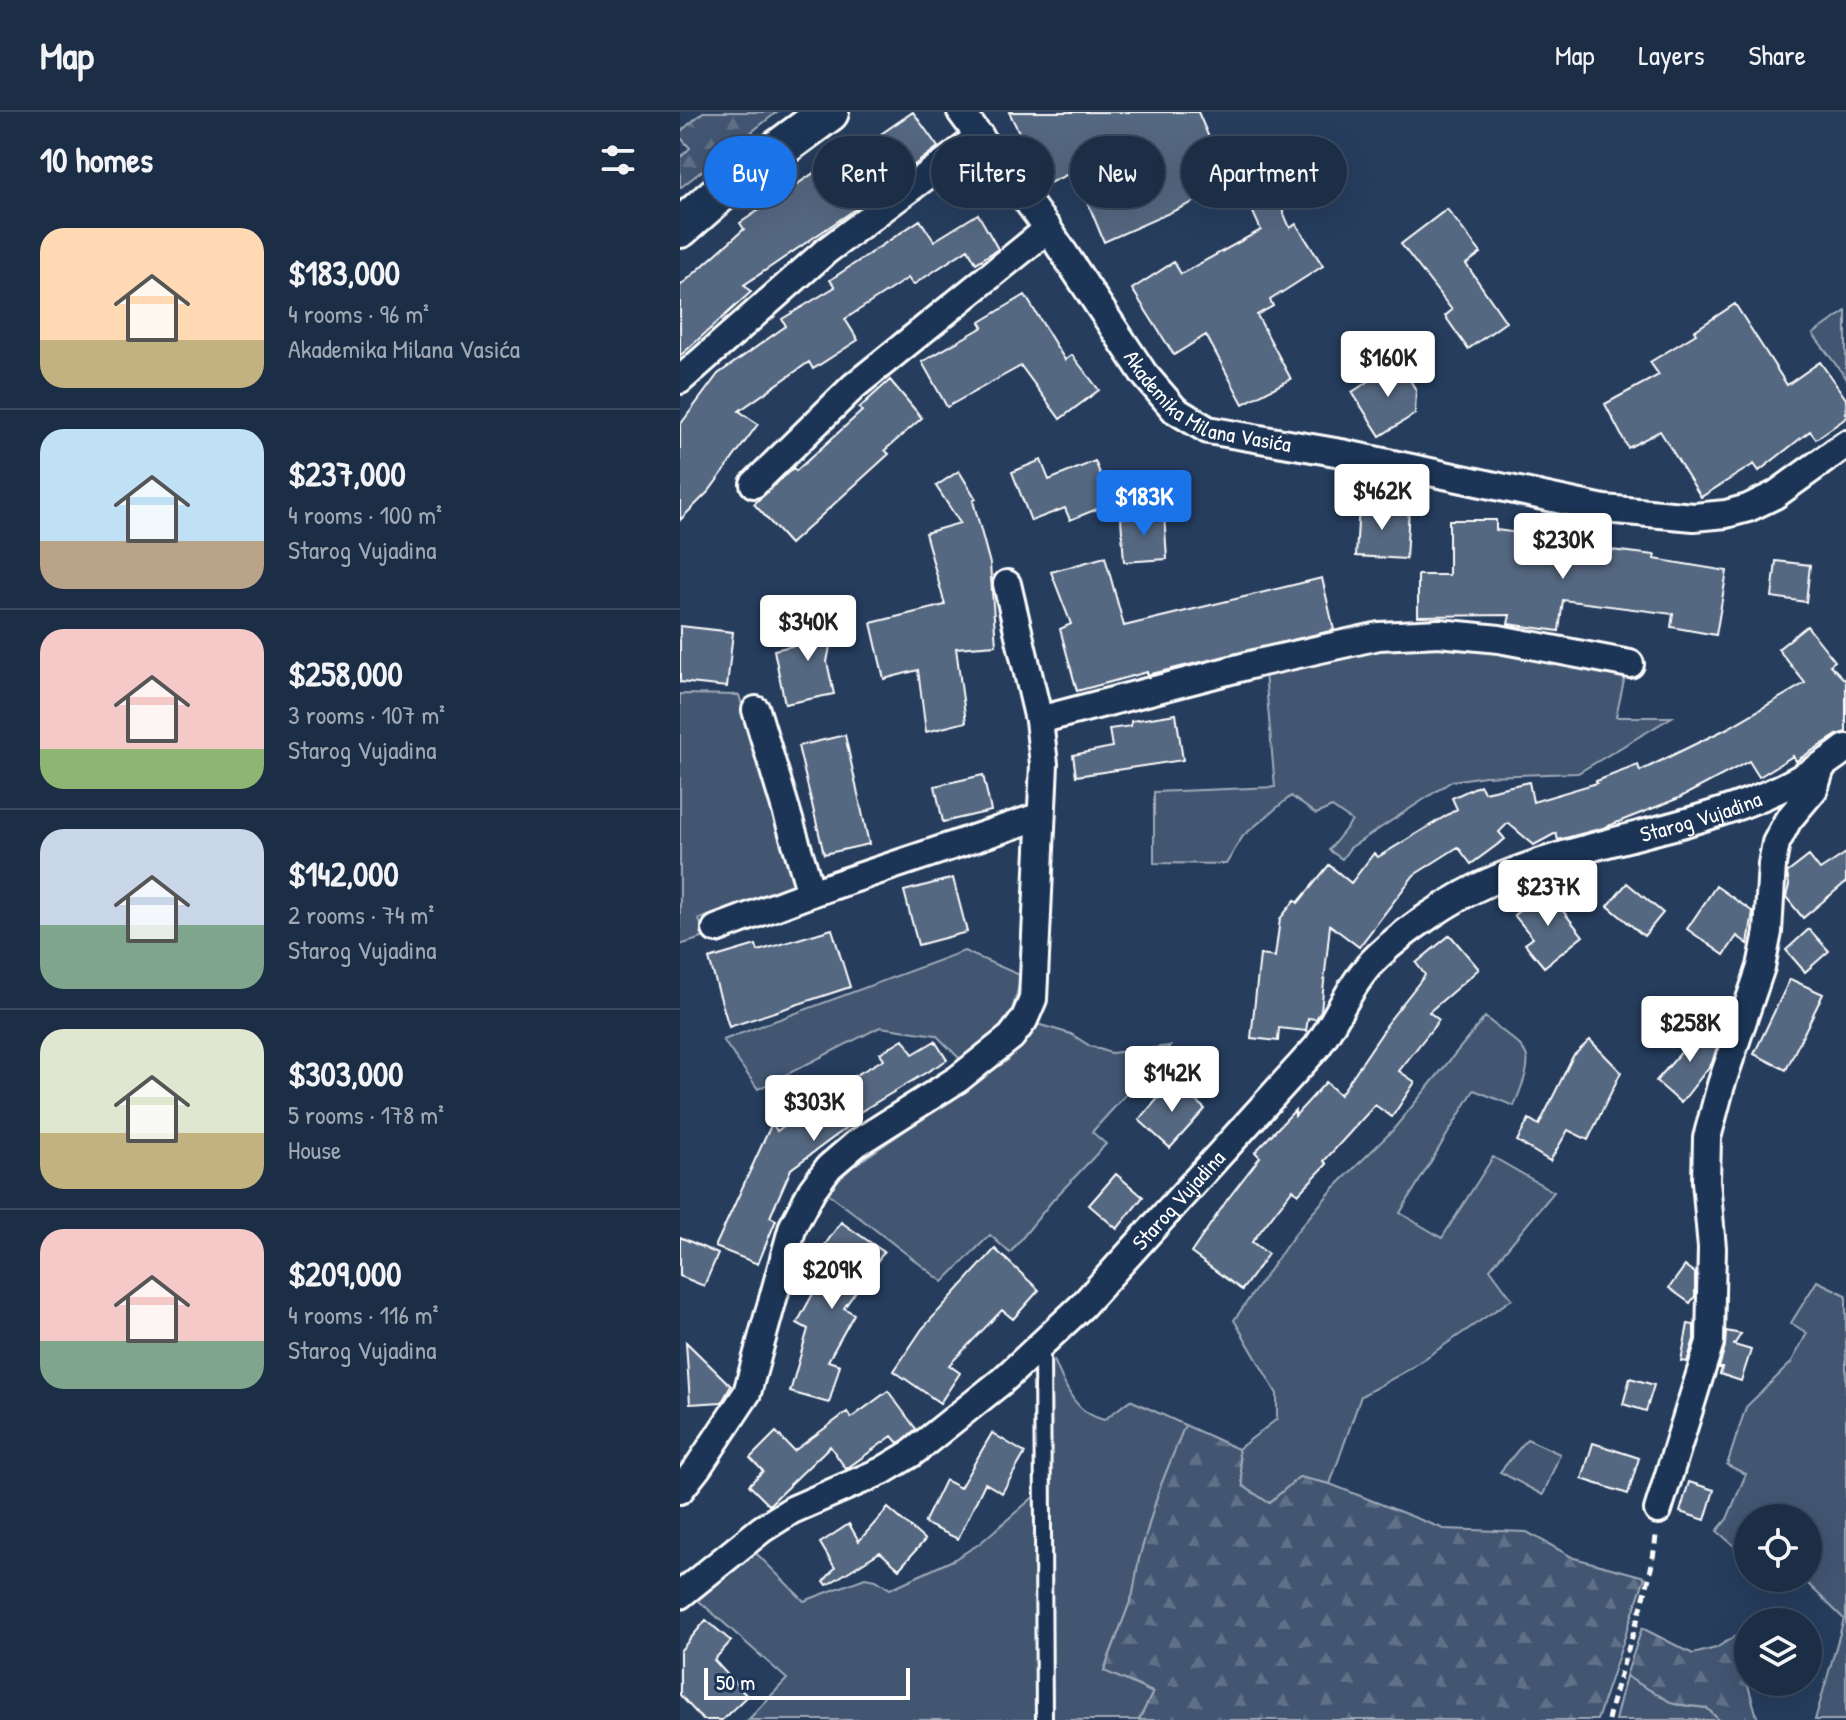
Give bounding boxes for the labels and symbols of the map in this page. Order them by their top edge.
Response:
pin: $160K [1332,331,1444,399]
street label: Akademika Milana Vasića [1117,344,1294,459]
pin: $462K [1326,464,1438,532]
pin: $183K [1088,470,1200,538]
pin: $230K [1507,513,1619,581]
pin: $340K [752,595,864,663]
street label: Starog Vujadina [1637,783,1766,849]
pin: $237K [1492,860,1604,928]
pin: $258K [1634,996,1746,1064]
pin: $142K [1116,1046,1228,1114]
pin: $303K [758,1075,870,1143]
street label: Starog Vujadina [1125,1143,1232,1257]
pin: $209K [776,1243,888,1311]
scale bar [704,1664,910,1700]

